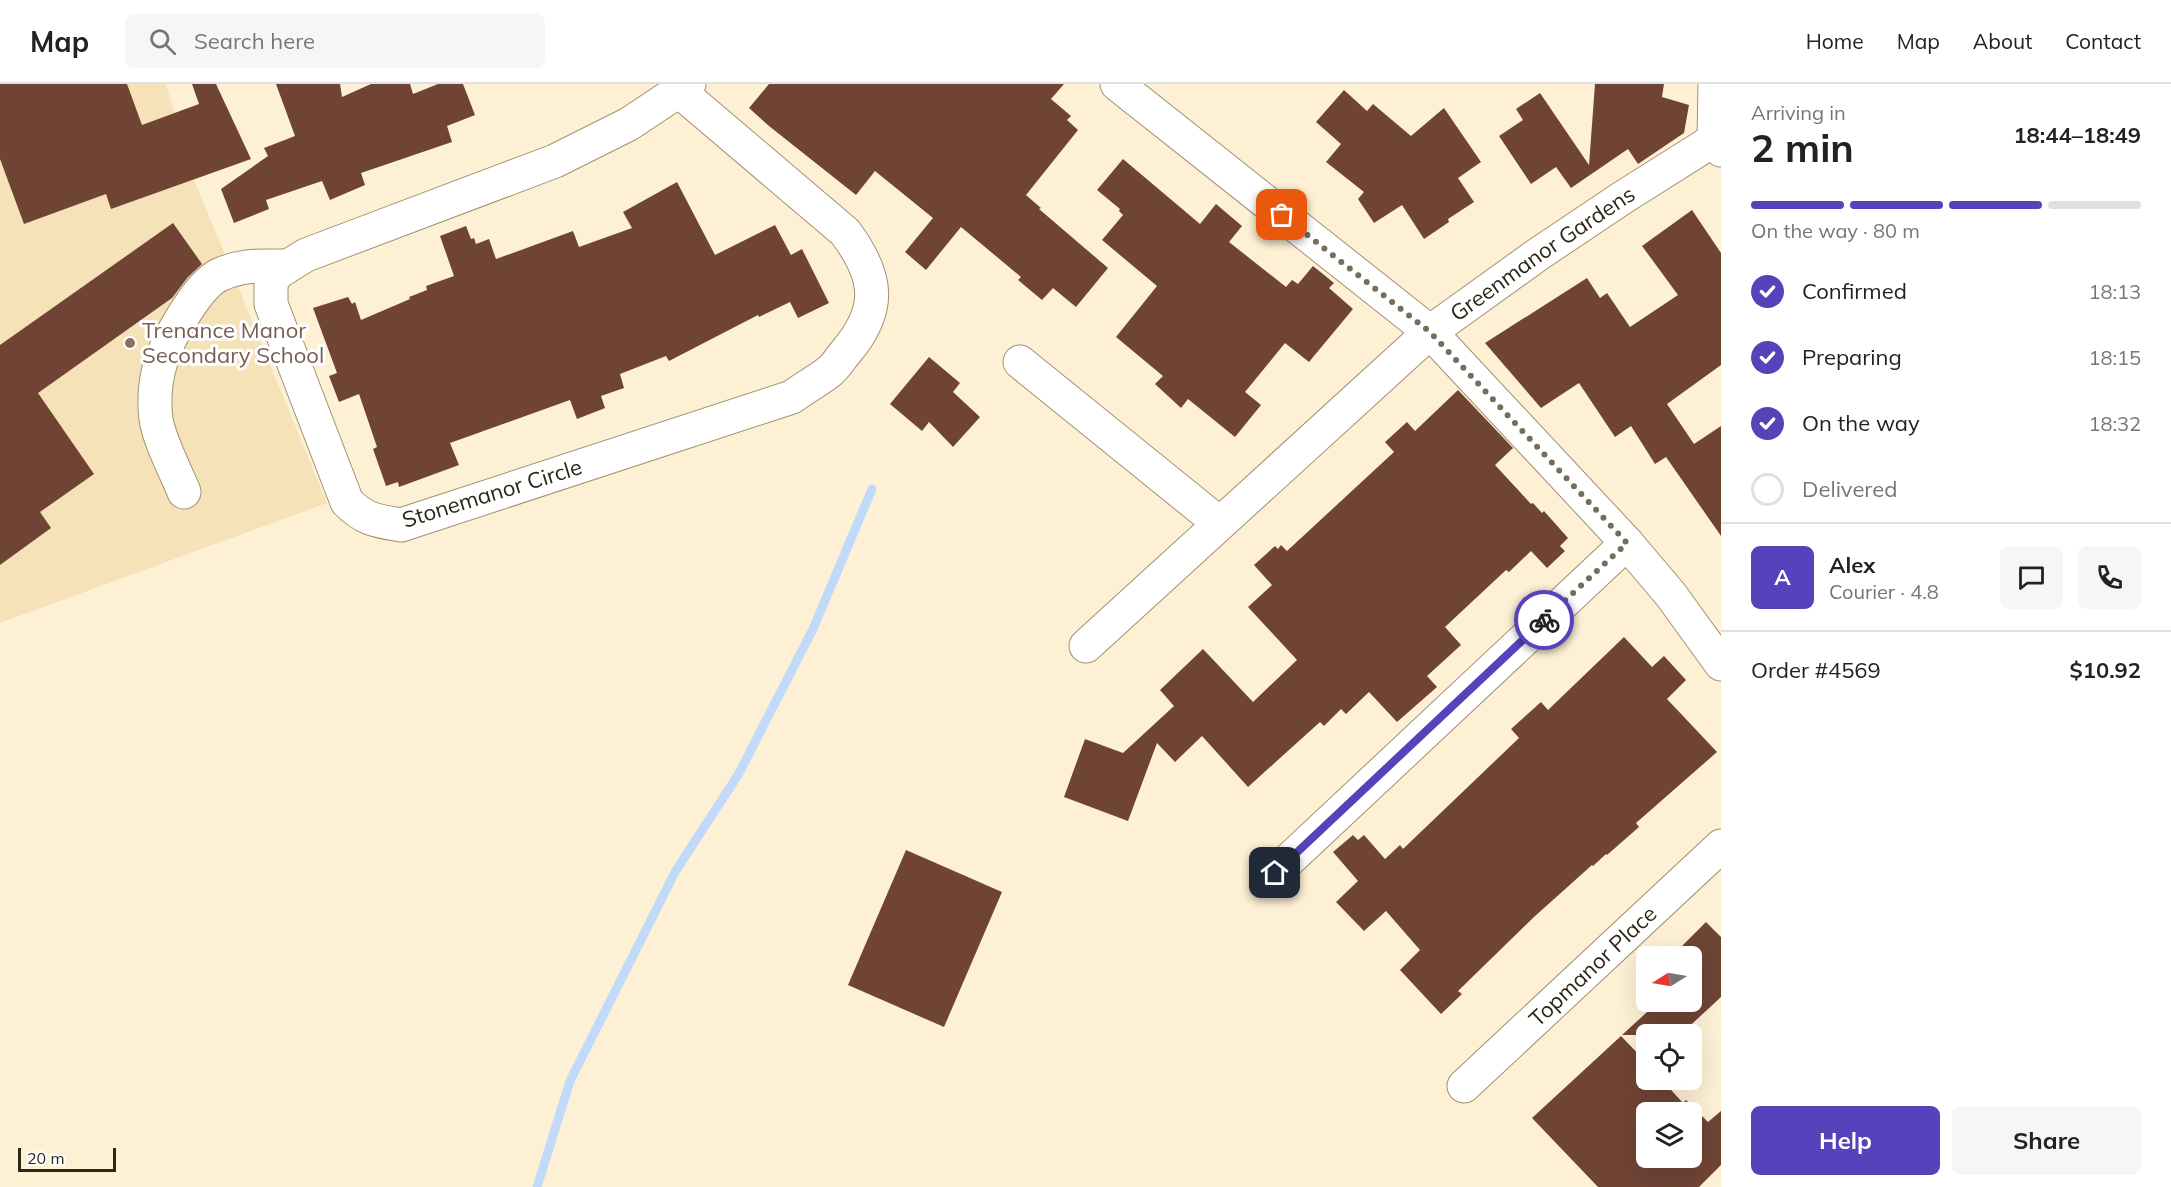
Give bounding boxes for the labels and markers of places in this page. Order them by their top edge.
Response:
pin [1256,189,1307,240]
place label: Trenance Manor Secondary School [142,316,324,369]
marker: Trenance Manor Secondary School [123,336,137,350]
pin [1249,847,1300,898]

